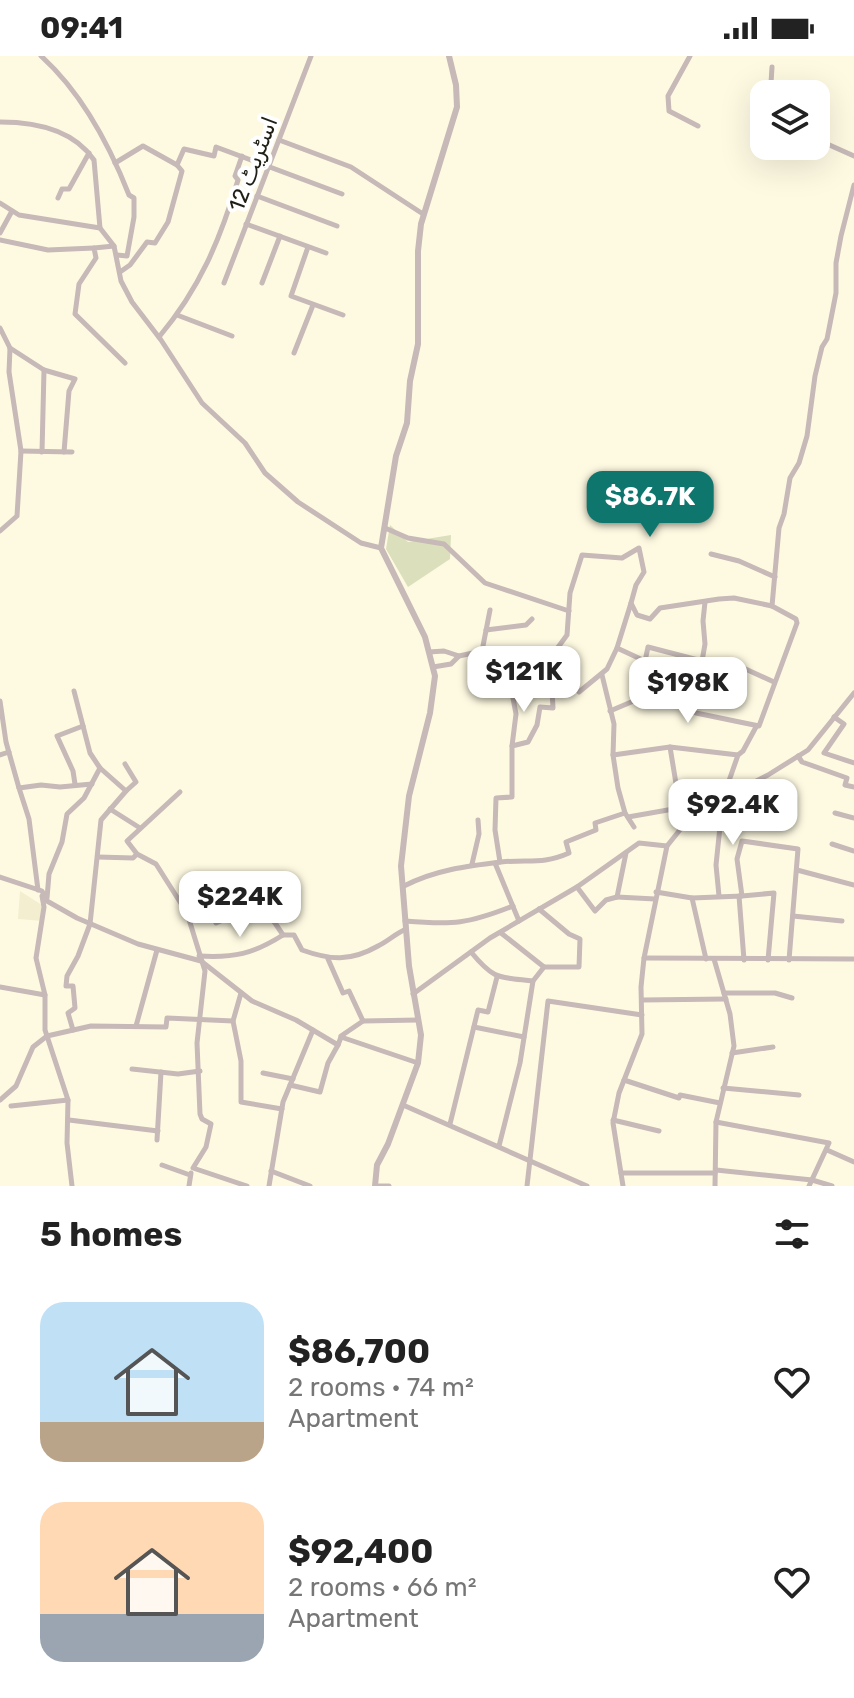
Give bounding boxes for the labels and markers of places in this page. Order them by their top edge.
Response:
pin: $86.7K [585,471,715,539]
pin: $121K [468,646,580,714]
pin: $198K [632,657,744,725]
pin: $92.4K [668,779,798,847]
pin: $224K [184,871,296,939]

